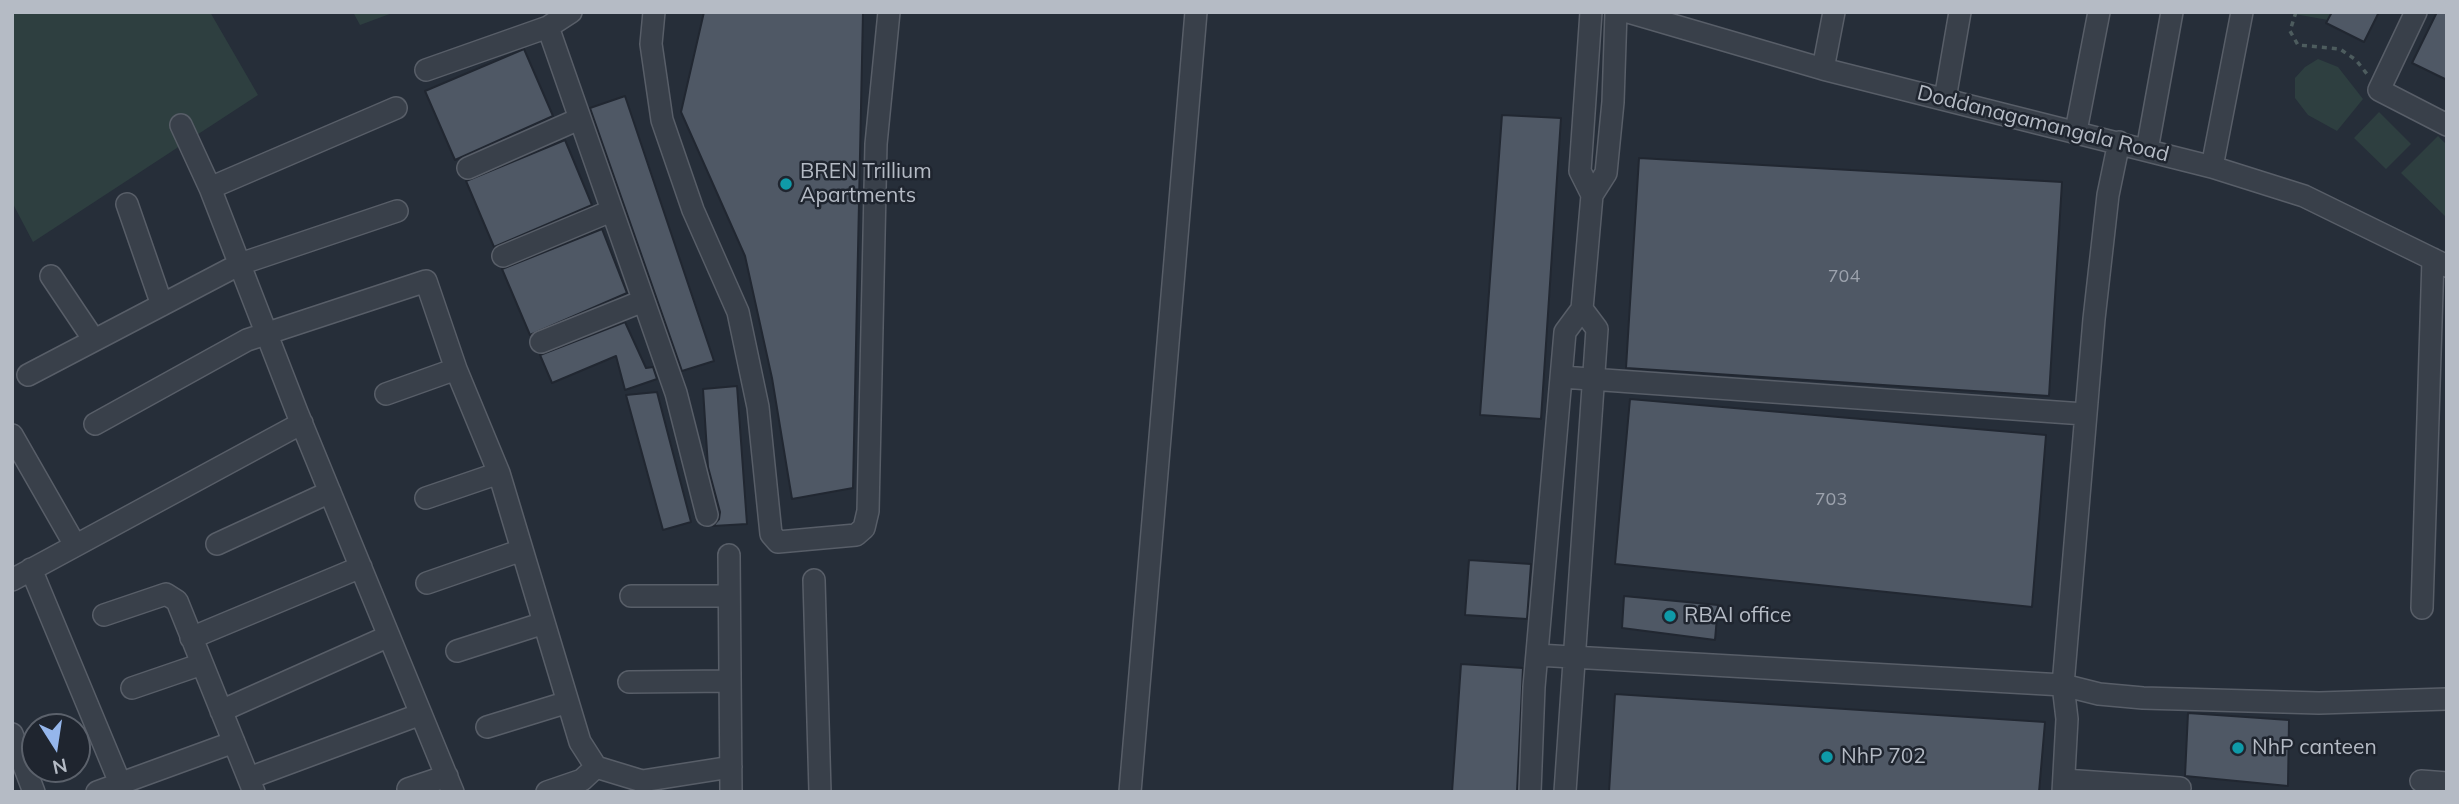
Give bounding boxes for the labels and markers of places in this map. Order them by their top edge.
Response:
place label: BREN Trillium Apartments [800,159,932,209]
marker: BREN Trillium Apartments [778,176,794,192]
place label: RBAI office [1684,603,1791,629]
marker: RBAI office [1662,608,1678,624]
place label: NhP canteen [2252,735,2377,761]
marker: NhP canteen [2230,740,2246,756]
place label: NhP 702 [1841,744,1926,770]
marker: NhP 702 [1819,749,1835,765]

